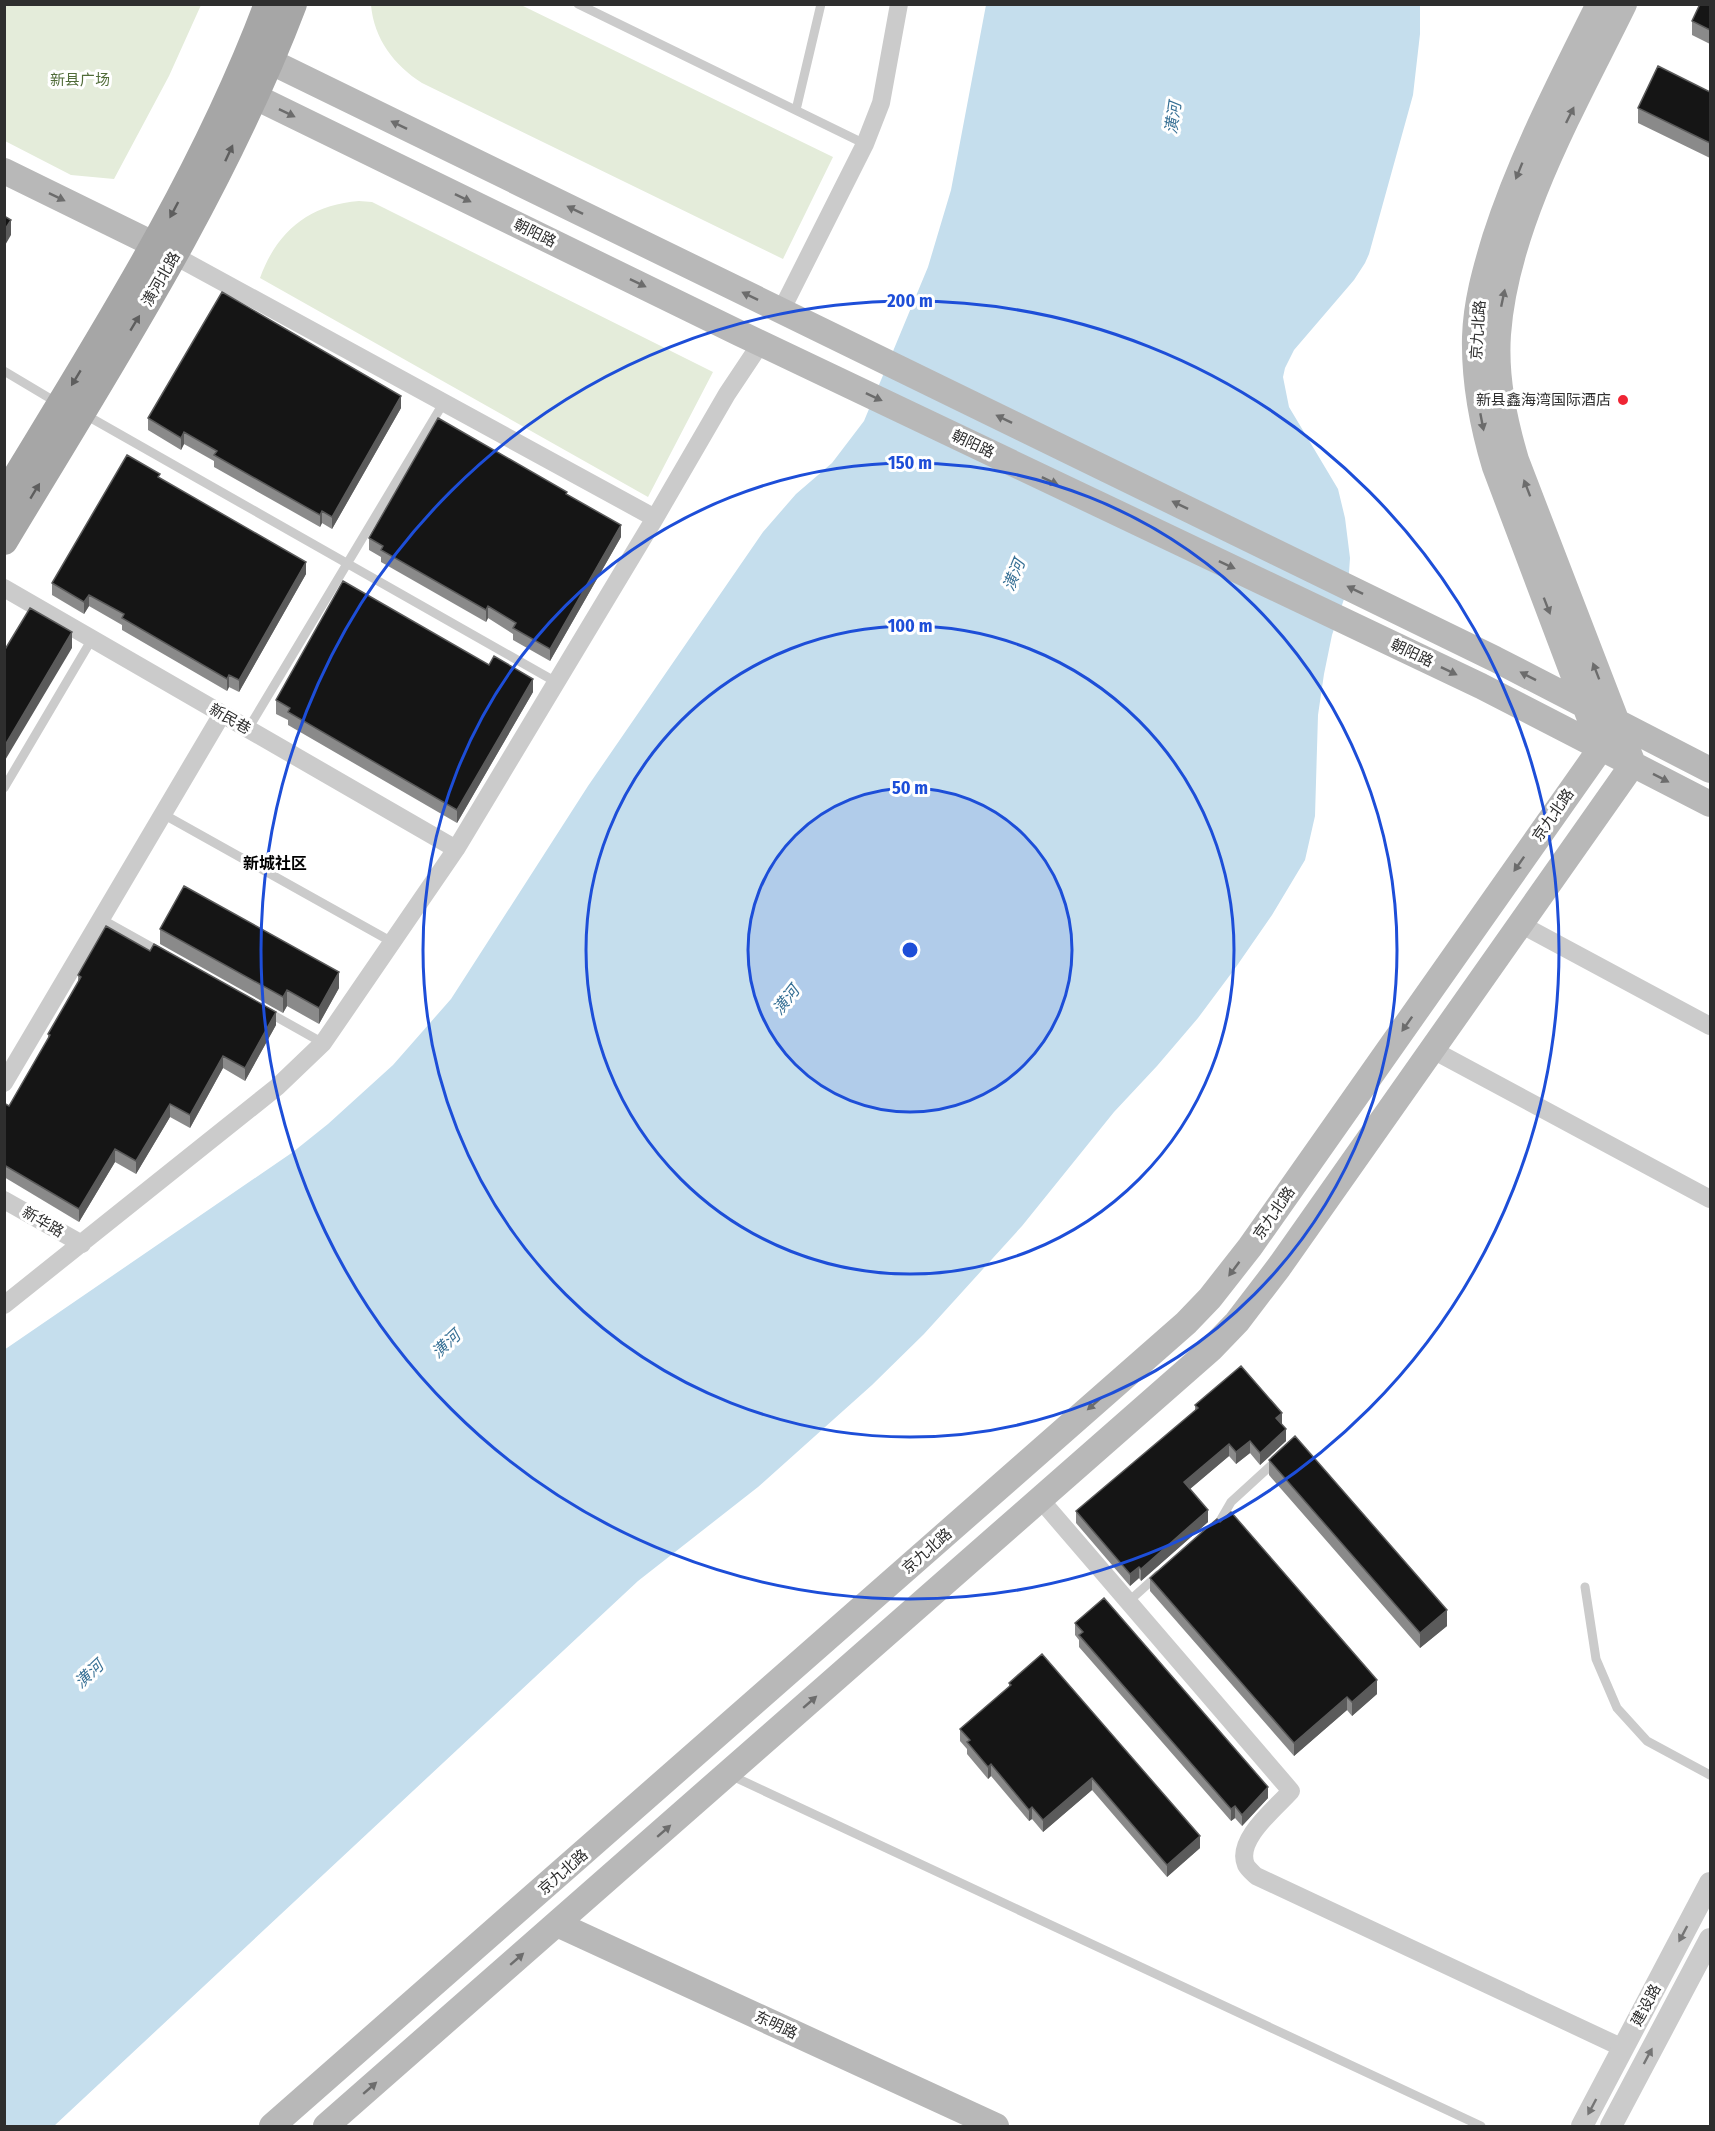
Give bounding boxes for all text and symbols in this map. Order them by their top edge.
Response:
park label: 新县广场 [50,71,110,89]
water label: 潢河 [1161,98,1185,135]
one-way arrow [1564,106,1574,124]
one-way arrow [279,108,296,117]
one-way arrow [391,120,408,129]
one-way arrow [225,144,234,161]
one-way arrow [1514,162,1523,180]
one-way arrow [48,191,66,201]
one-way arrow [454,193,471,203]
one-way arrow [169,202,179,219]
one-way arrow [566,205,583,215]
street label: 朝阳路 [511,215,559,251]
street label: 潢河北路 [138,249,184,309]
one-way arrow [629,279,646,288]
one-way arrow [1499,288,1508,307]
text: 200 m [886,290,933,312]
one-way arrow [741,291,759,301]
street label: 京九北路 [1467,299,1489,361]
one-way arrow [130,315,141,331]
one-way arrow [70,370,81,386]
place label: 新县鑫海湾国际酒店 [1476,391,1611,409]
one-way arrow [866,393,883,402]
marker: 新县鑫海湾国际酒店 [1616,393,1630,407]
one-way arrow [1478,413,1487,432]
one-way arrow [996,415,1013,424]
street label: 朝阳路 [949,426,997,462]
text: 150 m [888,452,932,474]
one-way arrow [1042,476,1059,485]
one-way arrow [1522,479,1531,497]
one-way arrow [29,483,40,499]
one-way arrow [1171,500,1188,510]
water label: 潢河 [999,554,1030,593]
one-way arrow [1218,560,1235,569]
one-way arrow [1346,586,1363,595]
one-way arrow [1542,597,1552,615]
text: 100 m [888,615,932,637]
street label: 朝阳路 [1388,635,1436,671]
one-way arrow [1591,661,1601,679]
one-way arrow [1441,666,1458,675]
one-way arrow [1519,671,1536,681]
street label: 新民巷 [206,700,254,738]
one-way arrow [1652,774,1669,783]
text: 50 m [892,777,928,799]
street label: 京九北路 [1528,785,1578,845]
district label: 新城社区 [243,854,307,873]
one-way arrow [1513,856,1525,872]
centre of rings [900,940,920,960]
water label: 潢河 [769,979,805,1018]
one-way arrow [1401,1015,1413,1031]
street label: 京九北路 [1249,1183,1299,1243]
street label: 新华路 [19,1203,67,1241]
one-way arrow [1228,1261,1240,1276]
water label: 潢河 [428,1324,466,1362]
one-way arrow [1086,1397,1101,1410]
street label: 京九北路 [898,1525,956,1577]
water label: 潢河 [71,1654,109,1692]
one-way arrow [802,1696,817,1709]
one-way arrow [656,1824,671,1838]
street label: 京九北路 [534,1846,592,1898]
one-way arrow [1678,1926,1688,1943]
one-way arrow [509,1953,524,1966]
street label: 建设路 [1627,1981,1665,2029]
street label: 东明路 [752,2007,800,2043]
one-way arrow [1643,2047,1653,2065]
one-way arrow [362,2082,377,2095]
one-way arrow [1587,2099,1597,2116]

